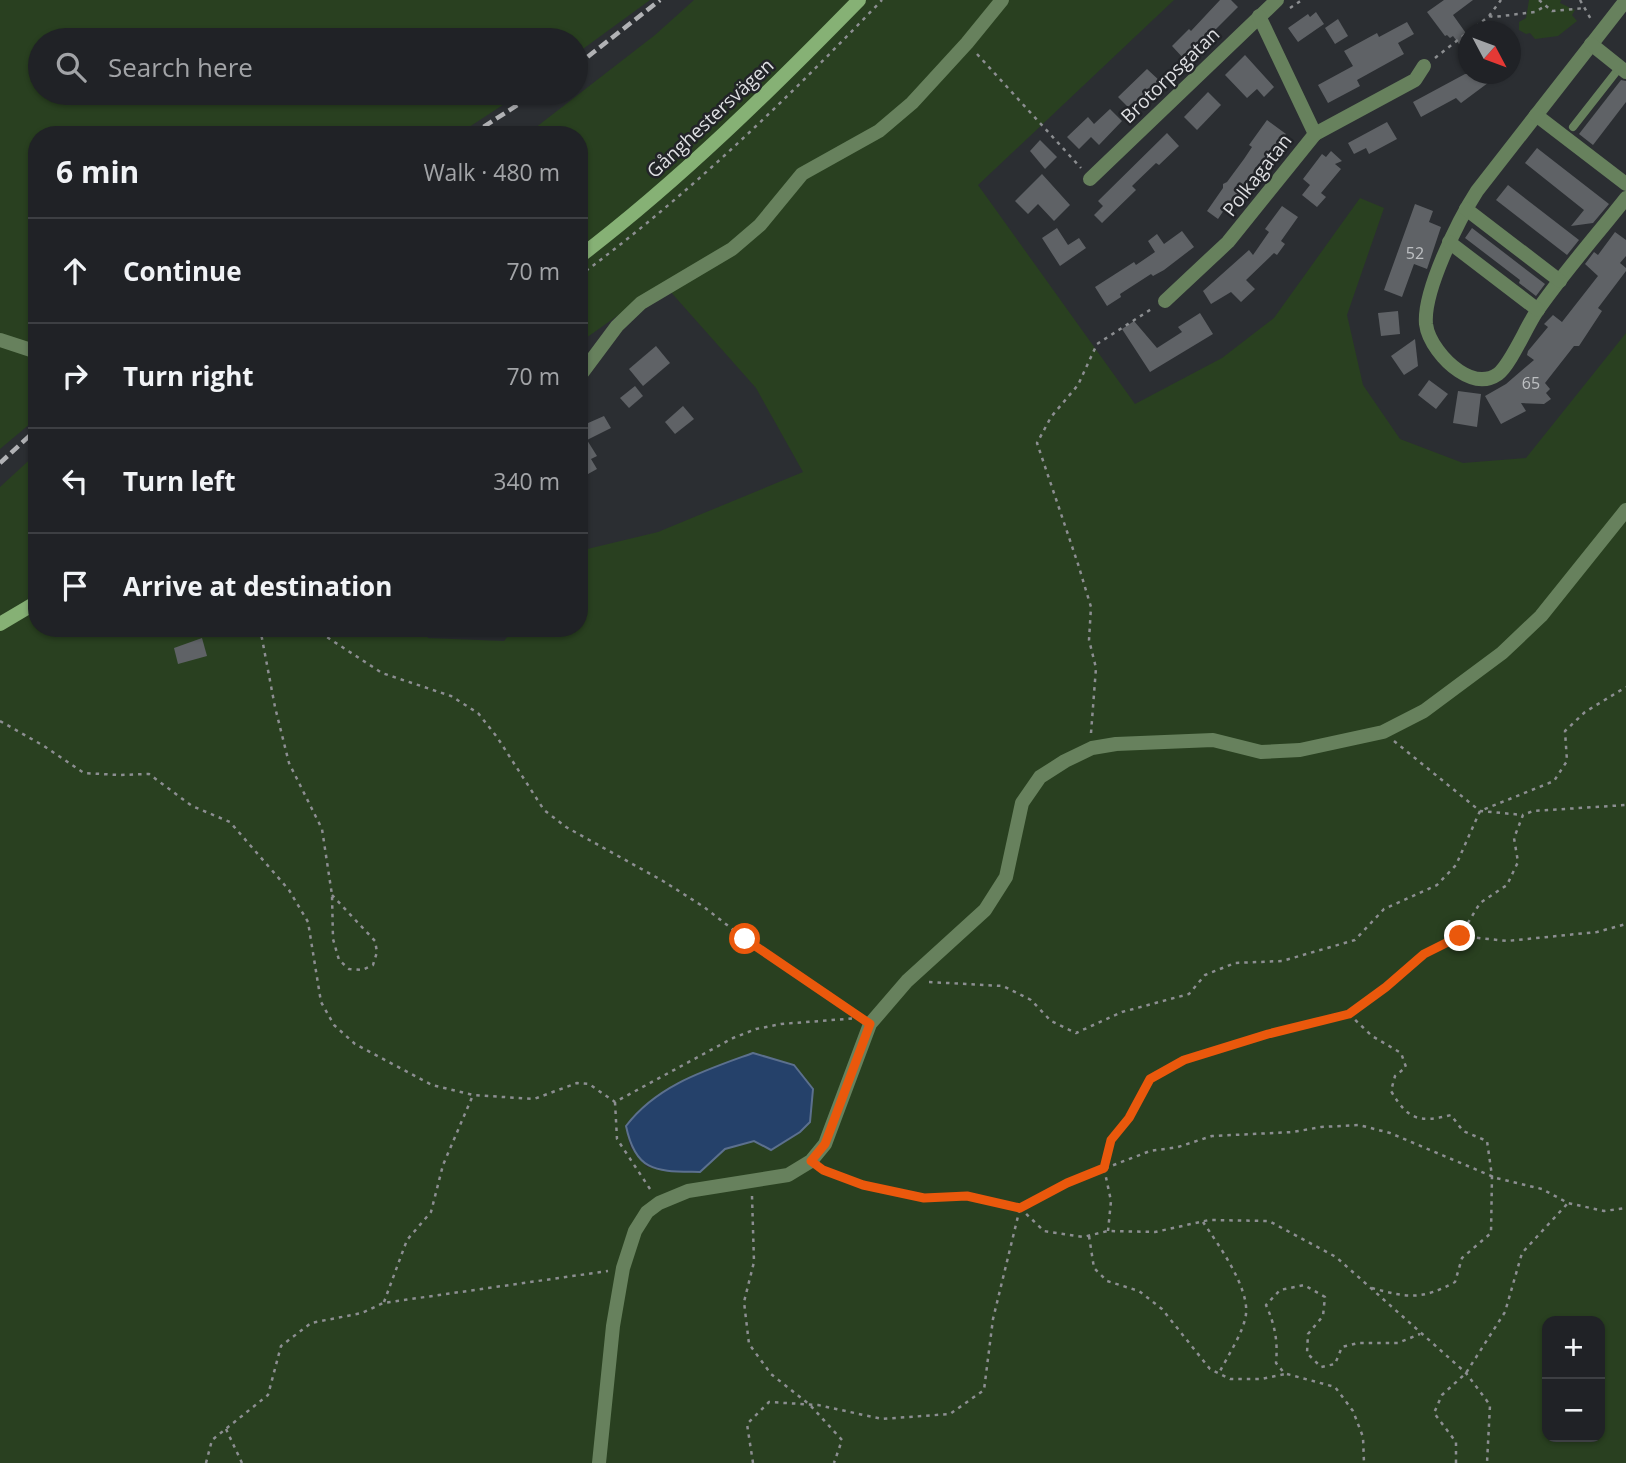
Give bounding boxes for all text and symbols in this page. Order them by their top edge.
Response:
street label: Brotorpsgatan [1115,21,1225,129]
north arrow [1458,21,1521,84]
search box [28,28,588,105]
icon: search [52,48,90,86]
text: Search here [108,49,253,85]
street label: Gånghestersvägen [641,52,779,184]
street label: Polkagatan [1217,128,1297,222]
text: 6 min [56,151,139,192]
text: Walk · 480 m [423,156,560,188]
house number: 52 [1406,242,1424,264]
icon: ahead [56,252,94,290]
text: Continue [123,253,242,289]
text: 70 m [506,255,560,287]
icon: right [56,357,94,395]
text: Turn right [123,358,254,394]
text: 70 m [506,360,560,392]
house number: 65 [1522,372,1540,394]
icon: left [56,462,94,500]
text: Turn left [123,463,235,499]
text: 340 m [493,465,560,497]
icon: arrive [56,567,94,605]
text: Arrive at destination [123,568,392,604]
route end [1444,920,1475,951]
route start [729,923,760,954]
map controls [1542,1316,1605,1442]
button: + [1542,1316,1605,1379]
button: − [1542,1379,1605,1442]

